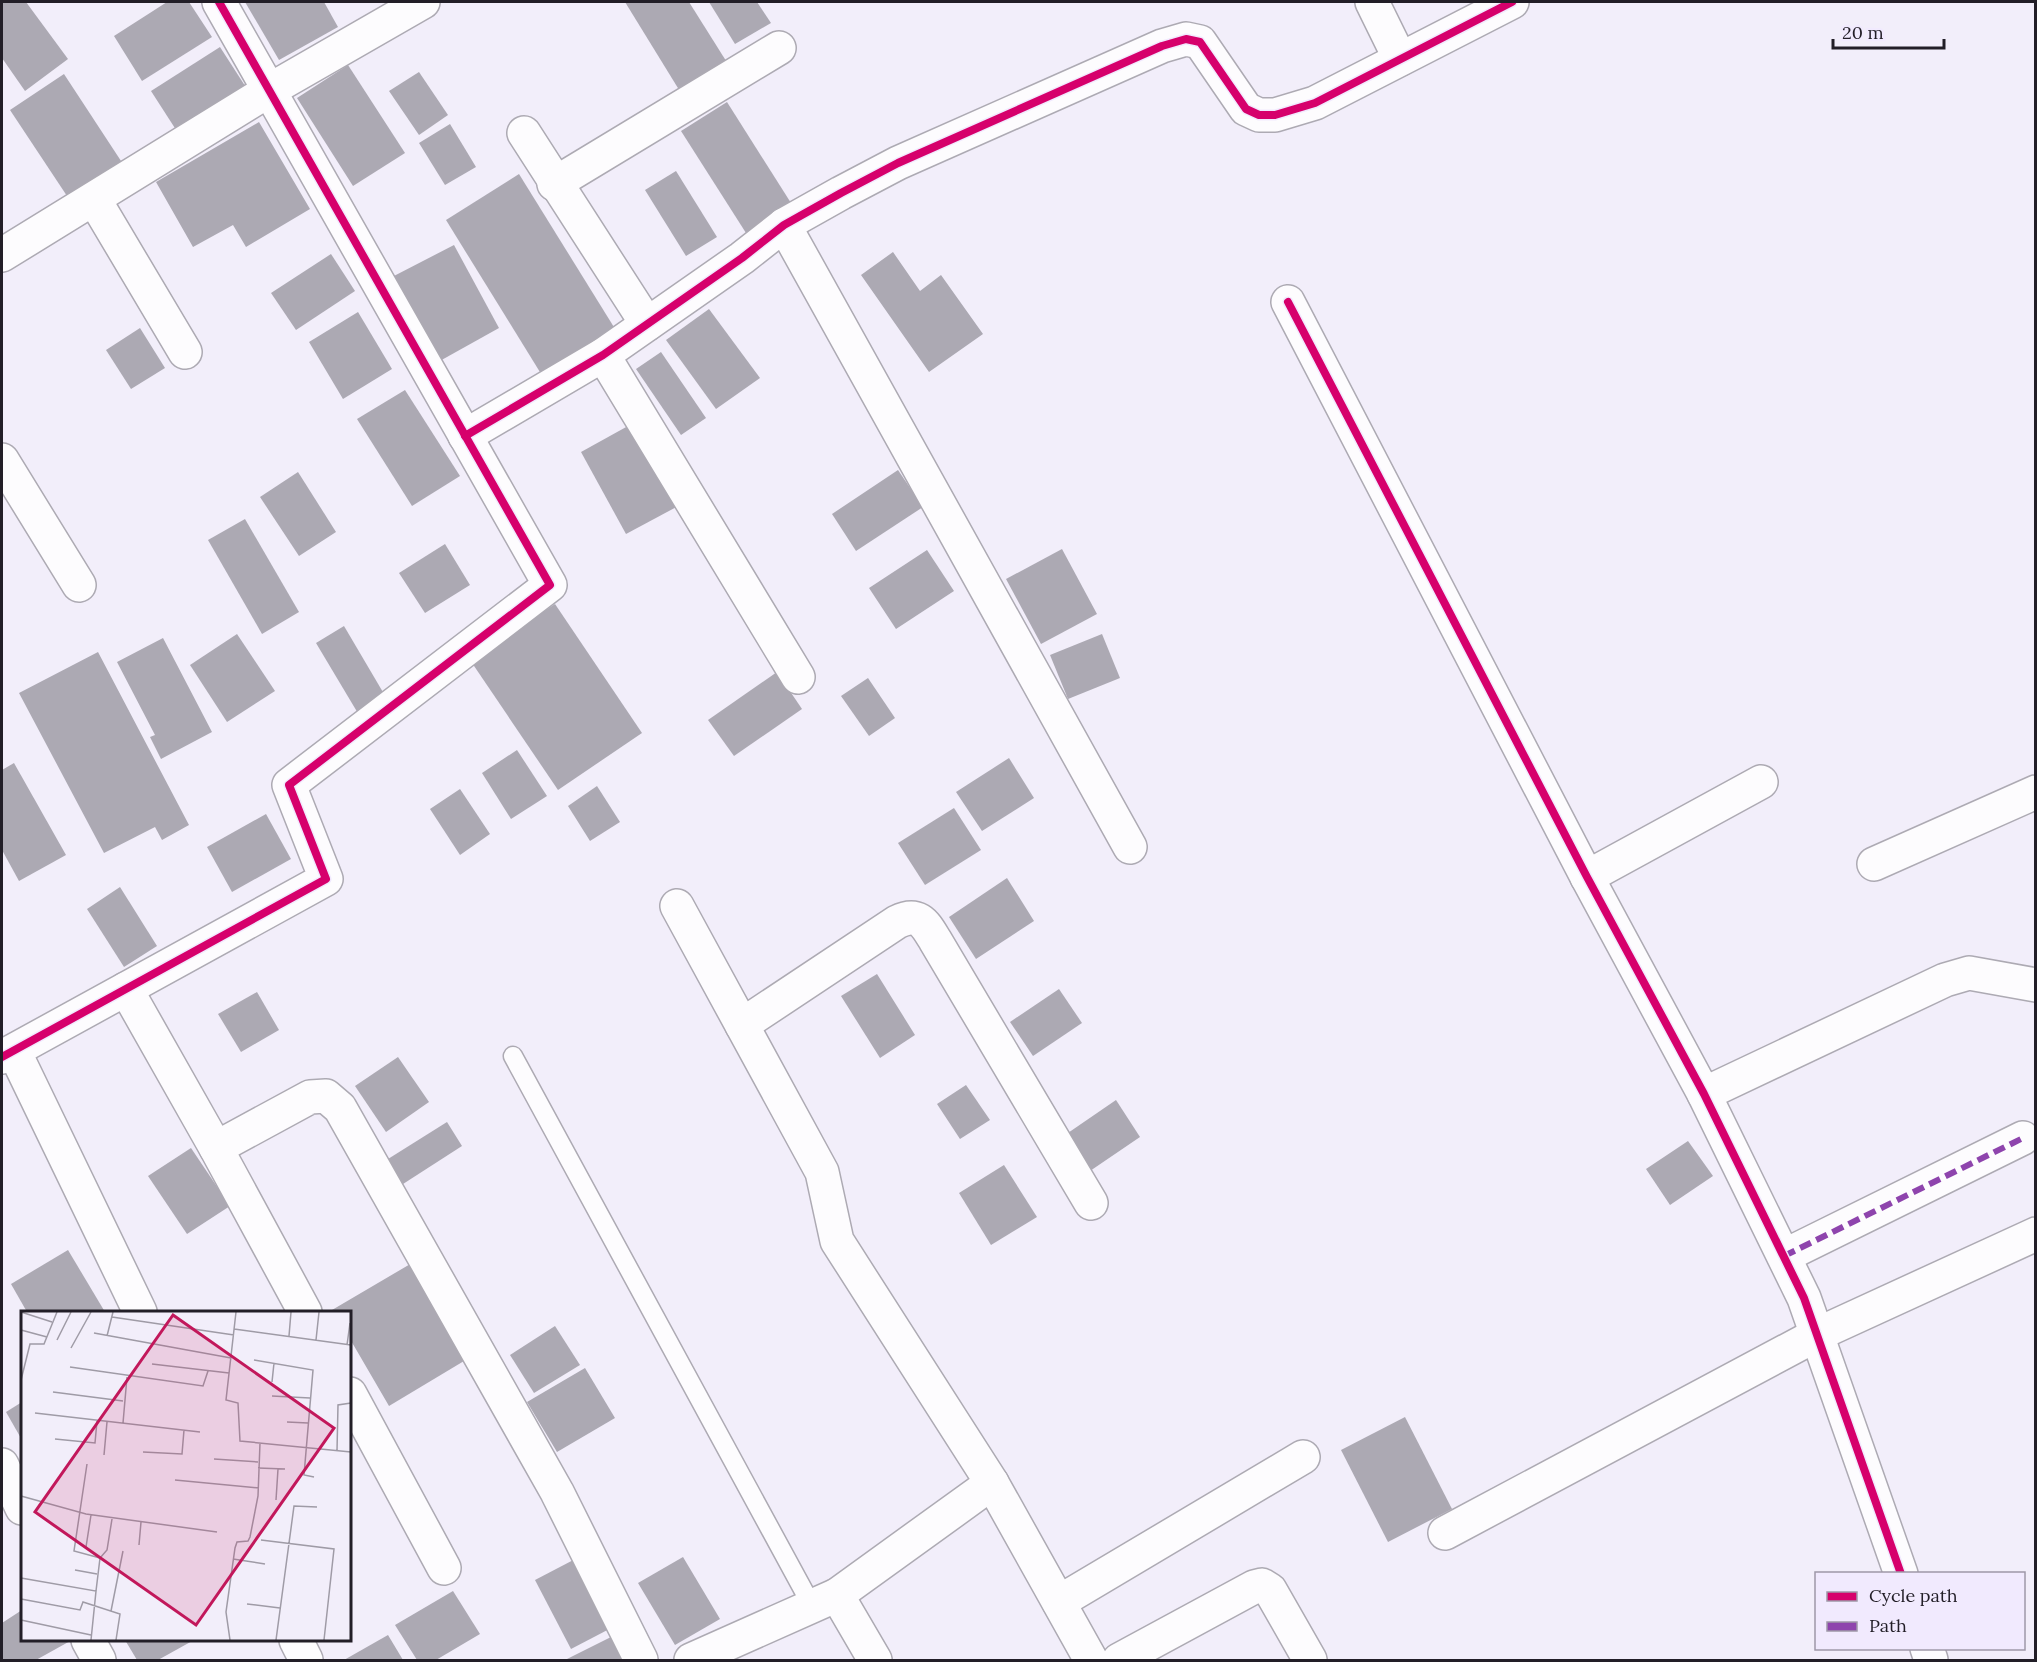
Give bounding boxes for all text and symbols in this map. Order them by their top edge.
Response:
scale bar [1833,12,1944,50]
text: 20 m [1842,21,1884,44]
inset map [21,1311,351,1641]
legend [1815,1572,2025,1650]
text: Cycle path [1869,1584,1958,1607]
text: Path [1869,1614,1907,1637]

